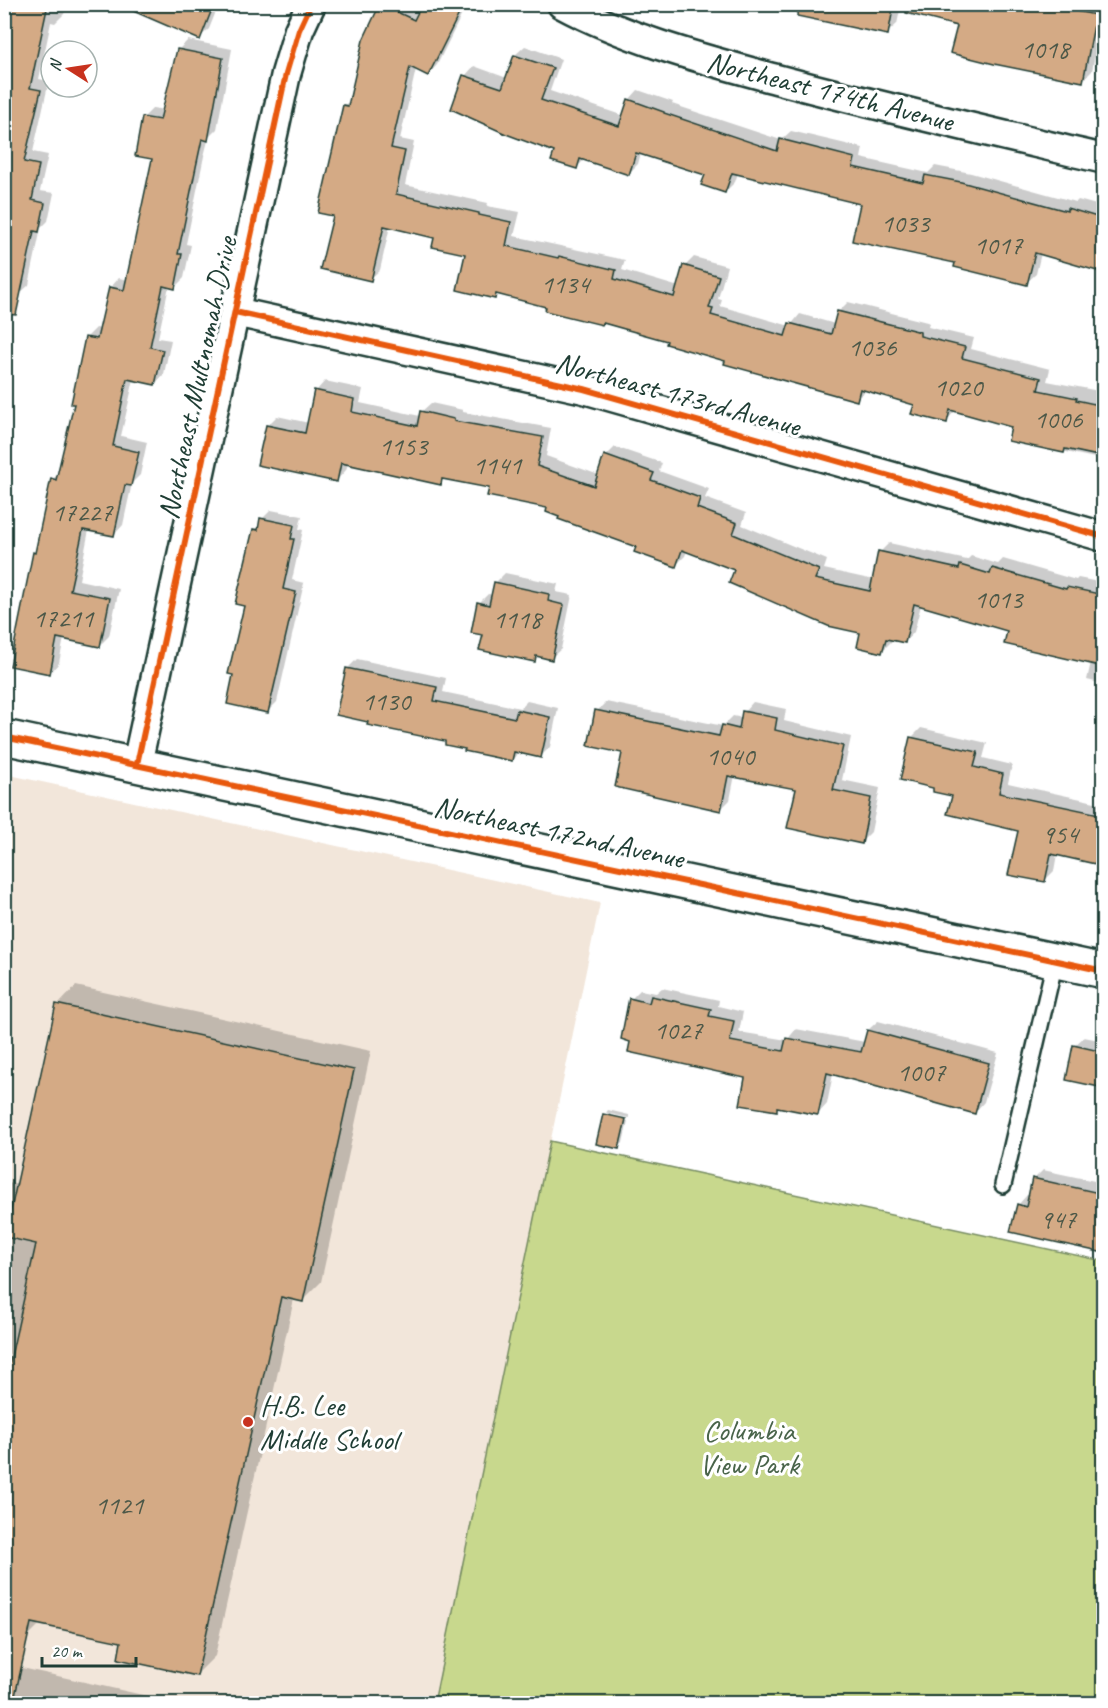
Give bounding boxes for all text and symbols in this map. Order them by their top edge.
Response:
house number: 1018 [1021,32,1072,66]
north arrow [39,39,99,99]
street label: Northeast 174th Avenue [703,42,959,141]
text: N [44,56,67,73]
house number: 1033 [881,206,931,240]
house number: 1017 [974,228,1024,262]
street label: Northeast Multnomah Drive [149,231,246,523]
house number: 1134 [541,267,592,301]
house number: 1036 [848,330,897,364]
street label: Northeast 173rd Avenue [551,343,807,446]
house number: 1020 [934,370,984,404]
house number: 1006 [1034,402,1083,436]
house number: 1153 [379,429,429,463]
house number: 1141 [473,448,523,482]
house number: 17227 [52,495,114,529]
house number: 1013 [974,582,1024,616]
house number: 17211 [33,601,95,635]
house number: 1118 [493,602,544,636]
house number: 1130 [362,684,412,718]
house number: 1040 [706,739,756,773]
street label: Northeast 172nd Avenue [431,787,690,878]
house number: 954 [1042,817,1081,851]
house number: 1027 [654,1013,704,1047]
house number: 1007 [897,1055,947,1089]
house number: 947 [1040,1202,1078,1236]
place label: H.B. Lee Middle School [260,1386,403,1458]
park label: Columbia View Park [699,1411,801,1483]
marker: H.B. Lee Middle School [241,1415,255,1429]
house number: 1121 [95,1488,145,1522]
scale bar [42,1630,136,1668]
text: 20 m [51,1640,84,1662]

